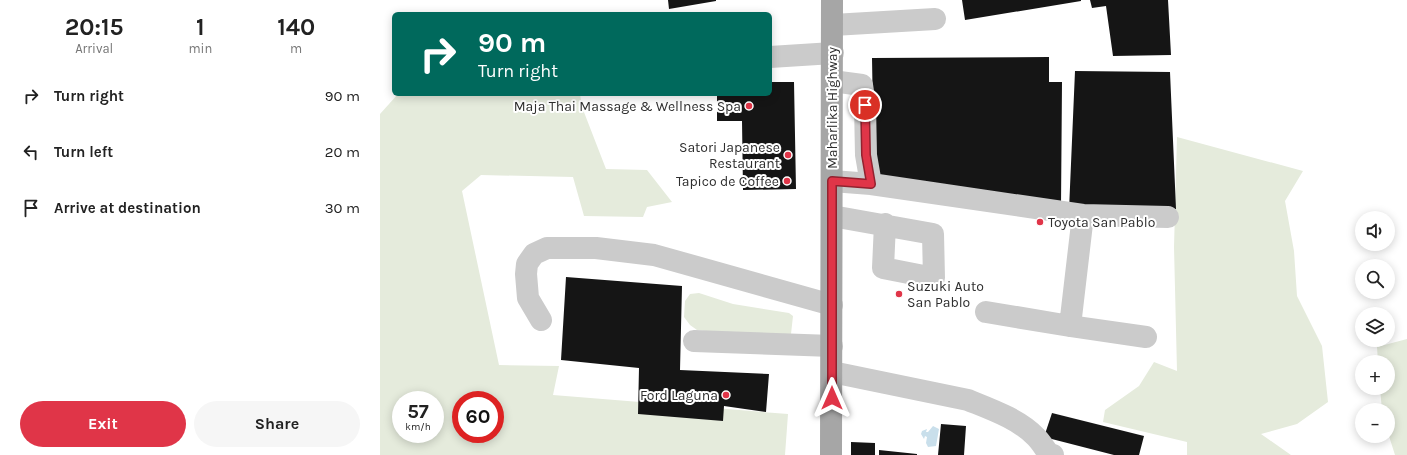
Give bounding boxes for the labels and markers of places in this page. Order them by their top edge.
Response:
pin [848,88,882,122]
place label: Maja Thai Massage & Wellness Spa [514,98,741,115]
marker: Maja Thai Massage & Wellness Spa [744,101,754,111]
place label: Satori Japanese Restaurant [679,139,780,172]
marker: Satori Japanese Restaurant [783,150,793,160]
place label: Tapico de Coffee [676,173,779,190]
marker: Tapico de Coffee [782,176,792,186]
place label: Toyota San Pablo [1048,214,1155,231]
marker: Toyota San Pablo [1035,217,1045,227]
place label: Suzuki Auto San Pablo [907,278,984,311]
marker: Suzuki Auto San Pablo [894,289,904,299]
place label: Ford Laguna [640,387,718,404]
marker: Ford Laguna [721,390,731,400]

